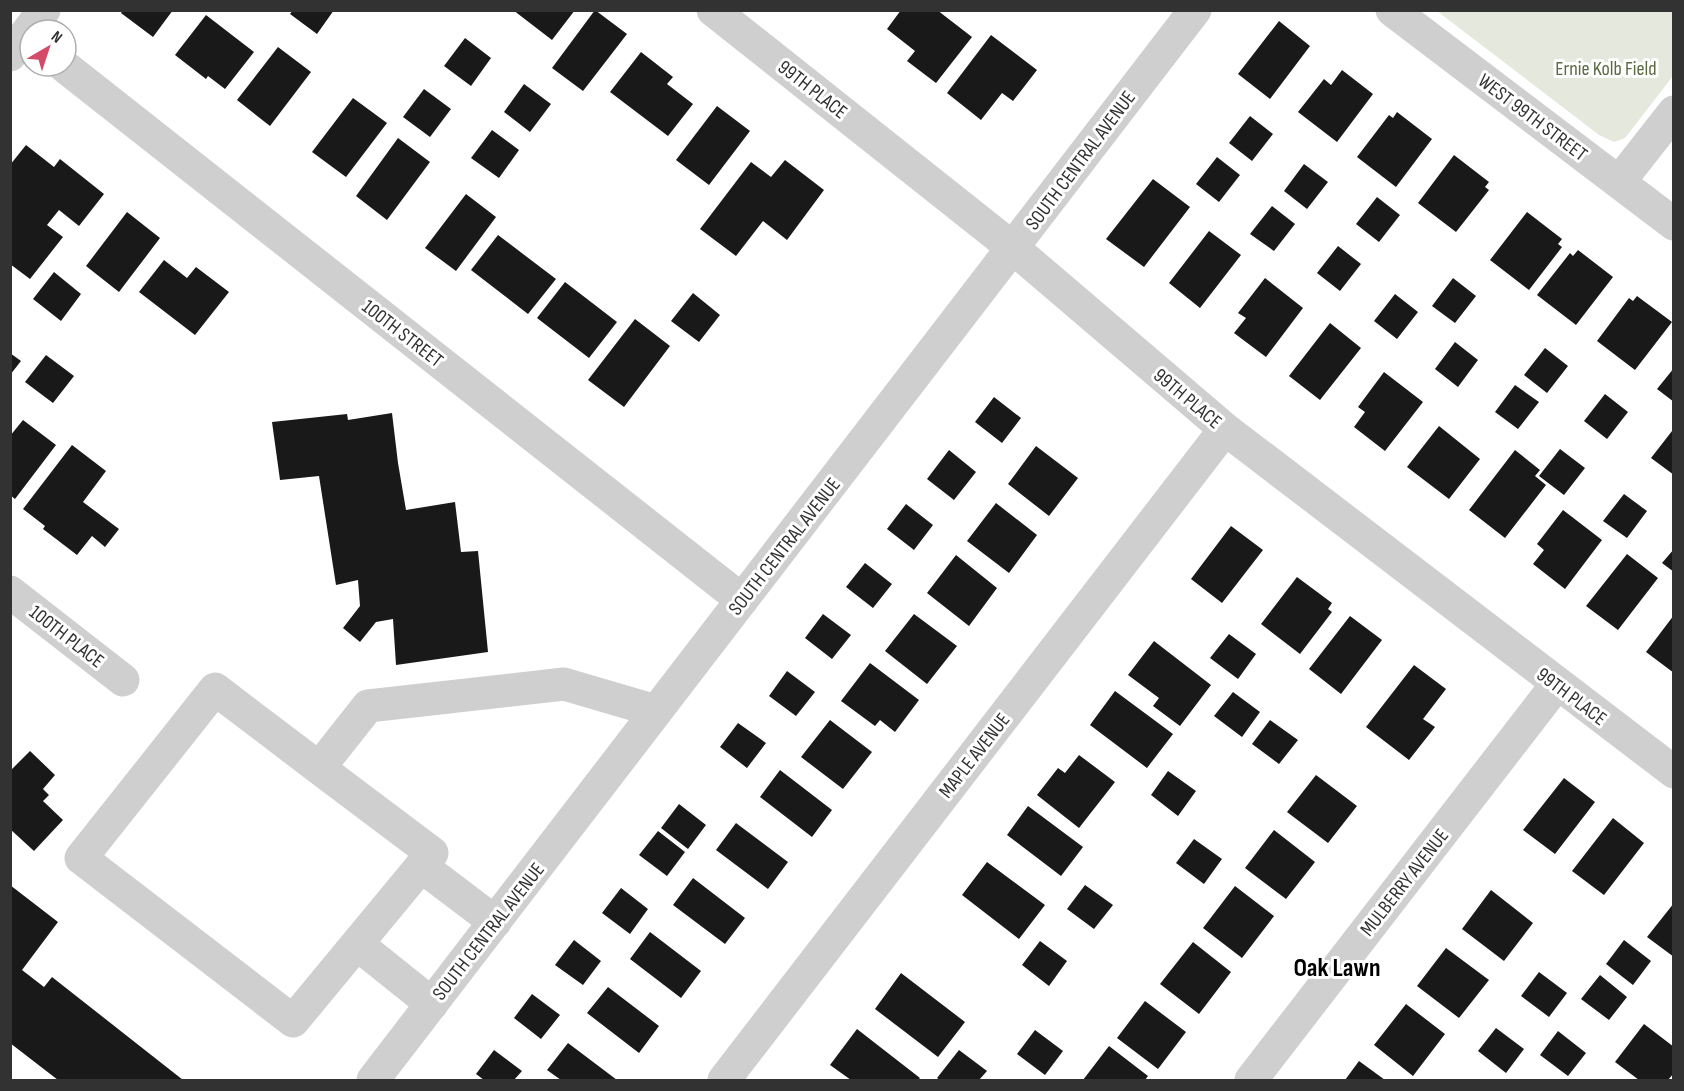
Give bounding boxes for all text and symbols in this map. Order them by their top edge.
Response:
north arrow [18,18,78,78]
text: N [47,27,66,48]
street label: 99TH PLACE [773,55,852,124]
park label: Ernie Kolb Field [1555,57,1657,81]
street label: WEST 99TH STREET [1473,69,1592,167]
street label: SOUTH CENTRAL AVENUE [1021,86,1141,235]
street label: 100TH STREET [357,295,448,373]
street label: 99TH PLACE [1148,363,1226,434]
street label: SOUTH CENTRAL AVENUE [724,473,846,620]
street label: 100TH PLACE [24,600,108,673]
street label: 99TH PLACE [1532,663,1611,731]
street label: MAPLE AVENUE [934,708,1015,803]
street label: MULBERRY AVENUE [1355,824,1454,941]
street label: SOUTH CENTRAL AVENUE [428,858,550,1005]
district label: Oak Lawn [1293,953,1381,984]

